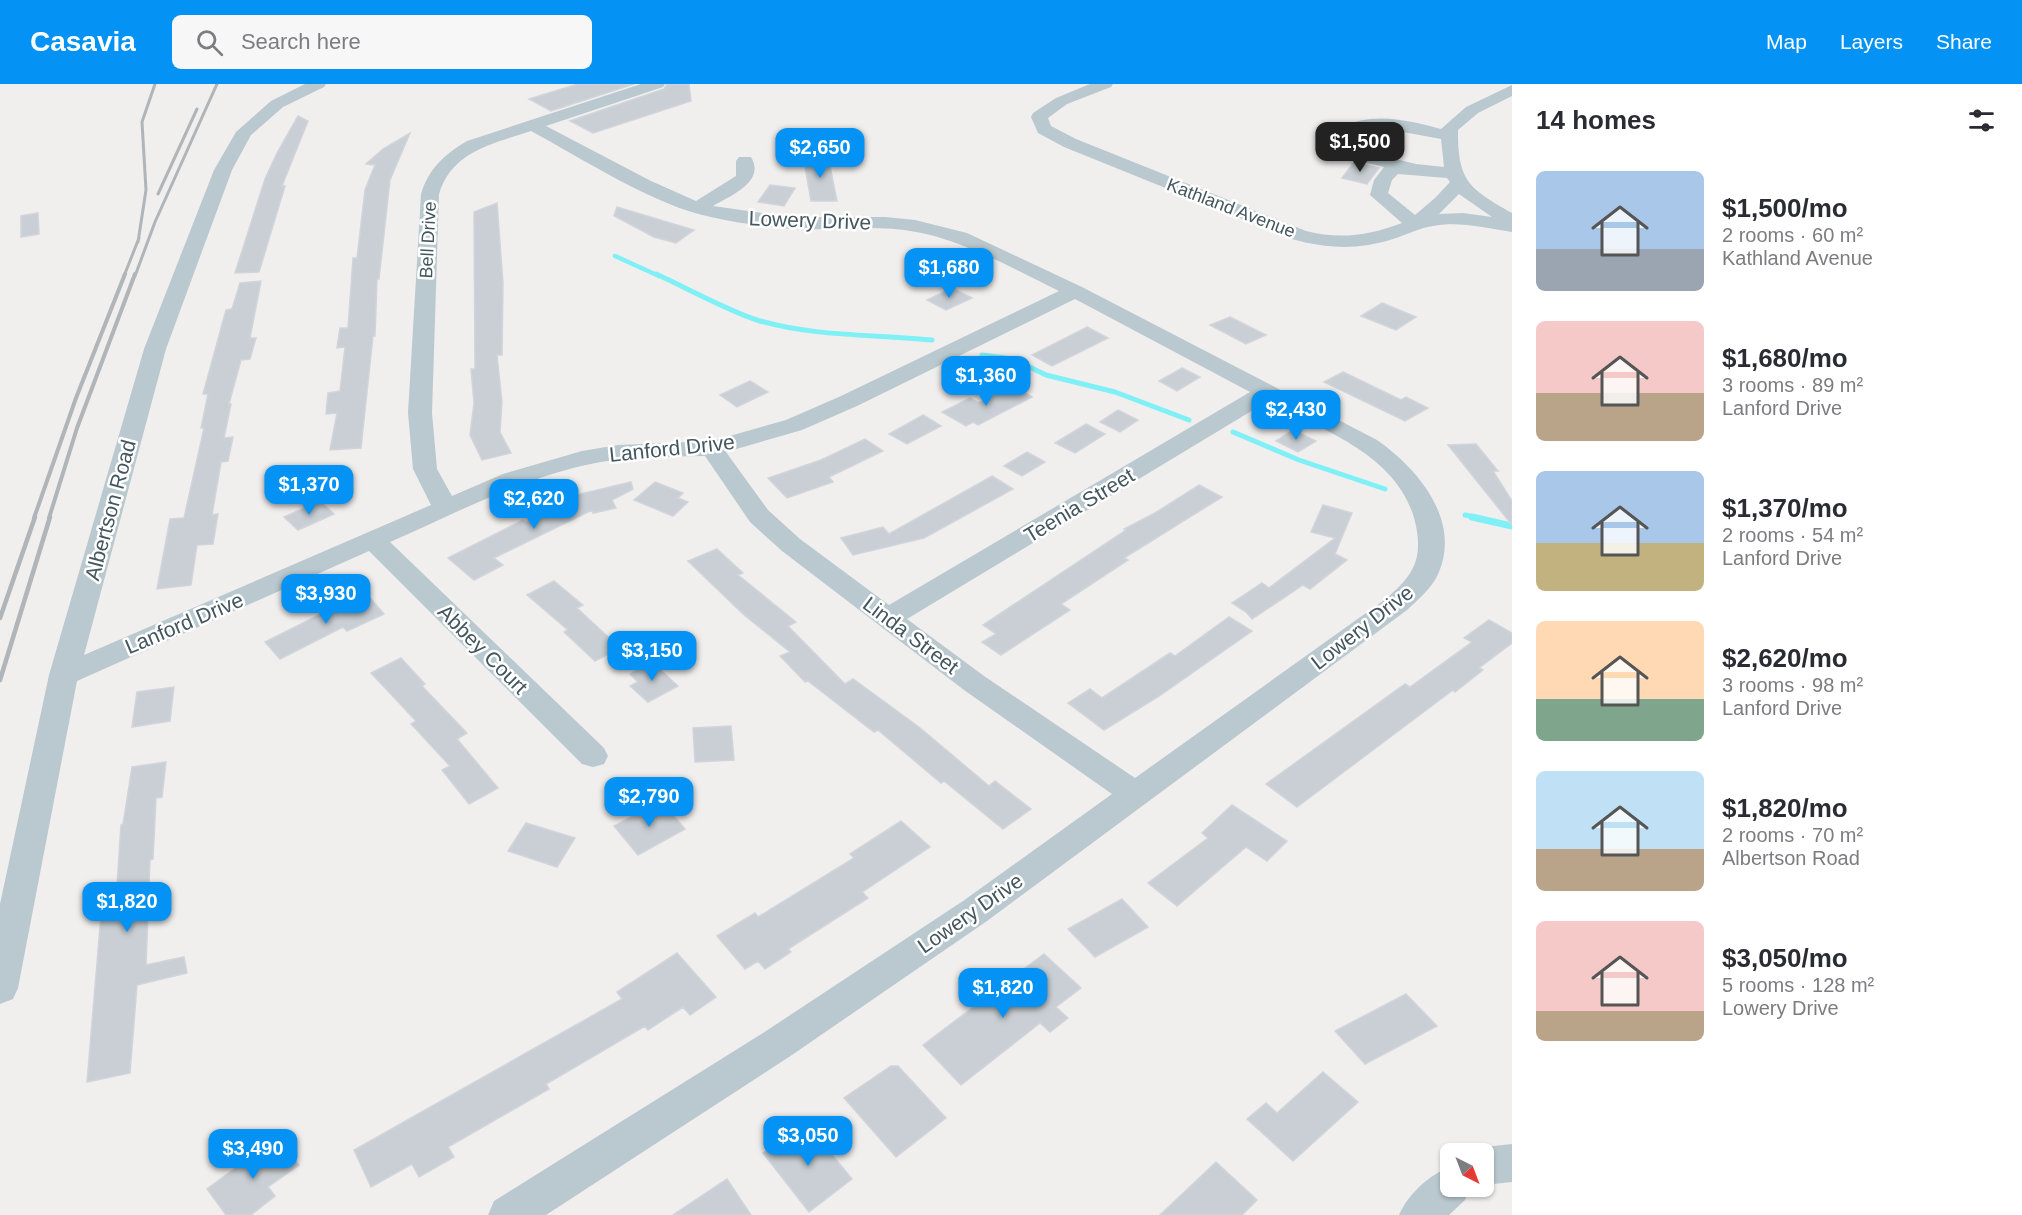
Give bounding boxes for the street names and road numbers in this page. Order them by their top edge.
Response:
street label: Kathland Avenue [1164,174,1298,242]
street label: Bell Drive [416,201,440,279]
street label: Lowery Drive [748,206,872,234]
street label: Lanford Drive [608,430,736,466]
street label: Albertson Road [80,437,140,583]
street label: Teenia Street [1020,463,1138,547]
street label: Lowery Drive [1307,580,1417,674]
street label: Lanford Drive [121,588,247,658]
street label: Linda Street [859,592,963,678]
street label: Abbey Court [434,600,533,699]
street label: Lowery Drive [913,868,1027,958]

